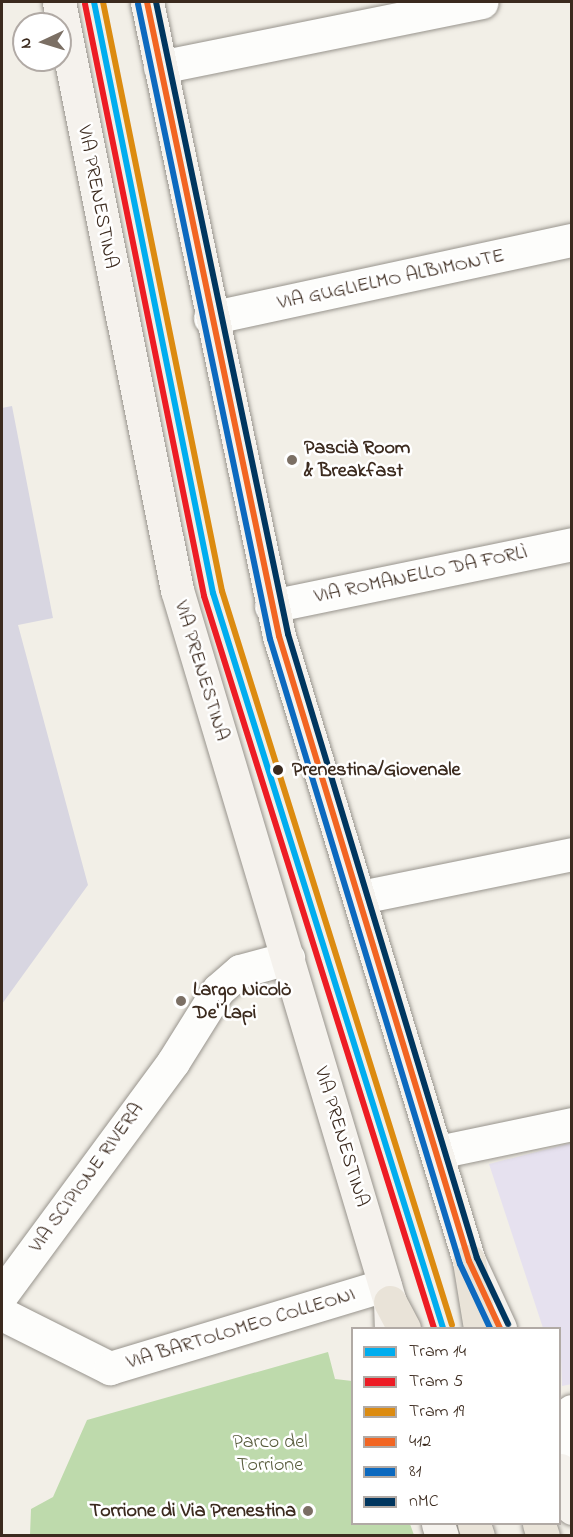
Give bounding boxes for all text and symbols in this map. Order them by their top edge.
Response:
north arrow [12,12,72,72]
text: N [14,37,38,49]
street label: VIA PRENESTINA [71,123,123,271]
street label: VIA GUGLIELMO ALBIMONTE [275,244,507,316]
place label: Pascià Room & Breakfast [304,436,410,483]
marker: Pascià Room & Breakfast [285,453,299,467]
street label: VIA ROMANELLO DA FORLÌ [312,541,530,609]
street label: VIA PRENESTINA [168,598,234,744]
place label: Prenestina/Giovenale [292,758,461,782]
marker: Prenestina/Giovenale [269,761,287,779]
place label: Largo Nicolò De' Lapi [193,978,291,1025]
marker: Largo Nicolò De' Lapi [174,994,188,1008]
street label: VIA PRENESTINA [308,1064,374,1210]
street label: VIA SCIPIONE RIVERA [25,1098,149,1258]
street label: VIA BARTOLOMEO COLLEONI [124,1283,358,1375]
legend [351,1327,561,1525]
text: Tram 14 [409,1339,466,1365]
text: Tram 5 [409,1369,463,1395]
text: Tram 19 [409,1399,464,1425]
text: 412 [409,1429,431,1455]
park label: Parco del Torrione [232,1430,308,1477]
text: 81 [409,1459,421,1485]
text: nMC [409,1489,439,1515]
place label: Torrione di Via Prenestina [90,1499,296,1523]
marker: Torrione di Via Prenestina [301,1504,315,1518]

